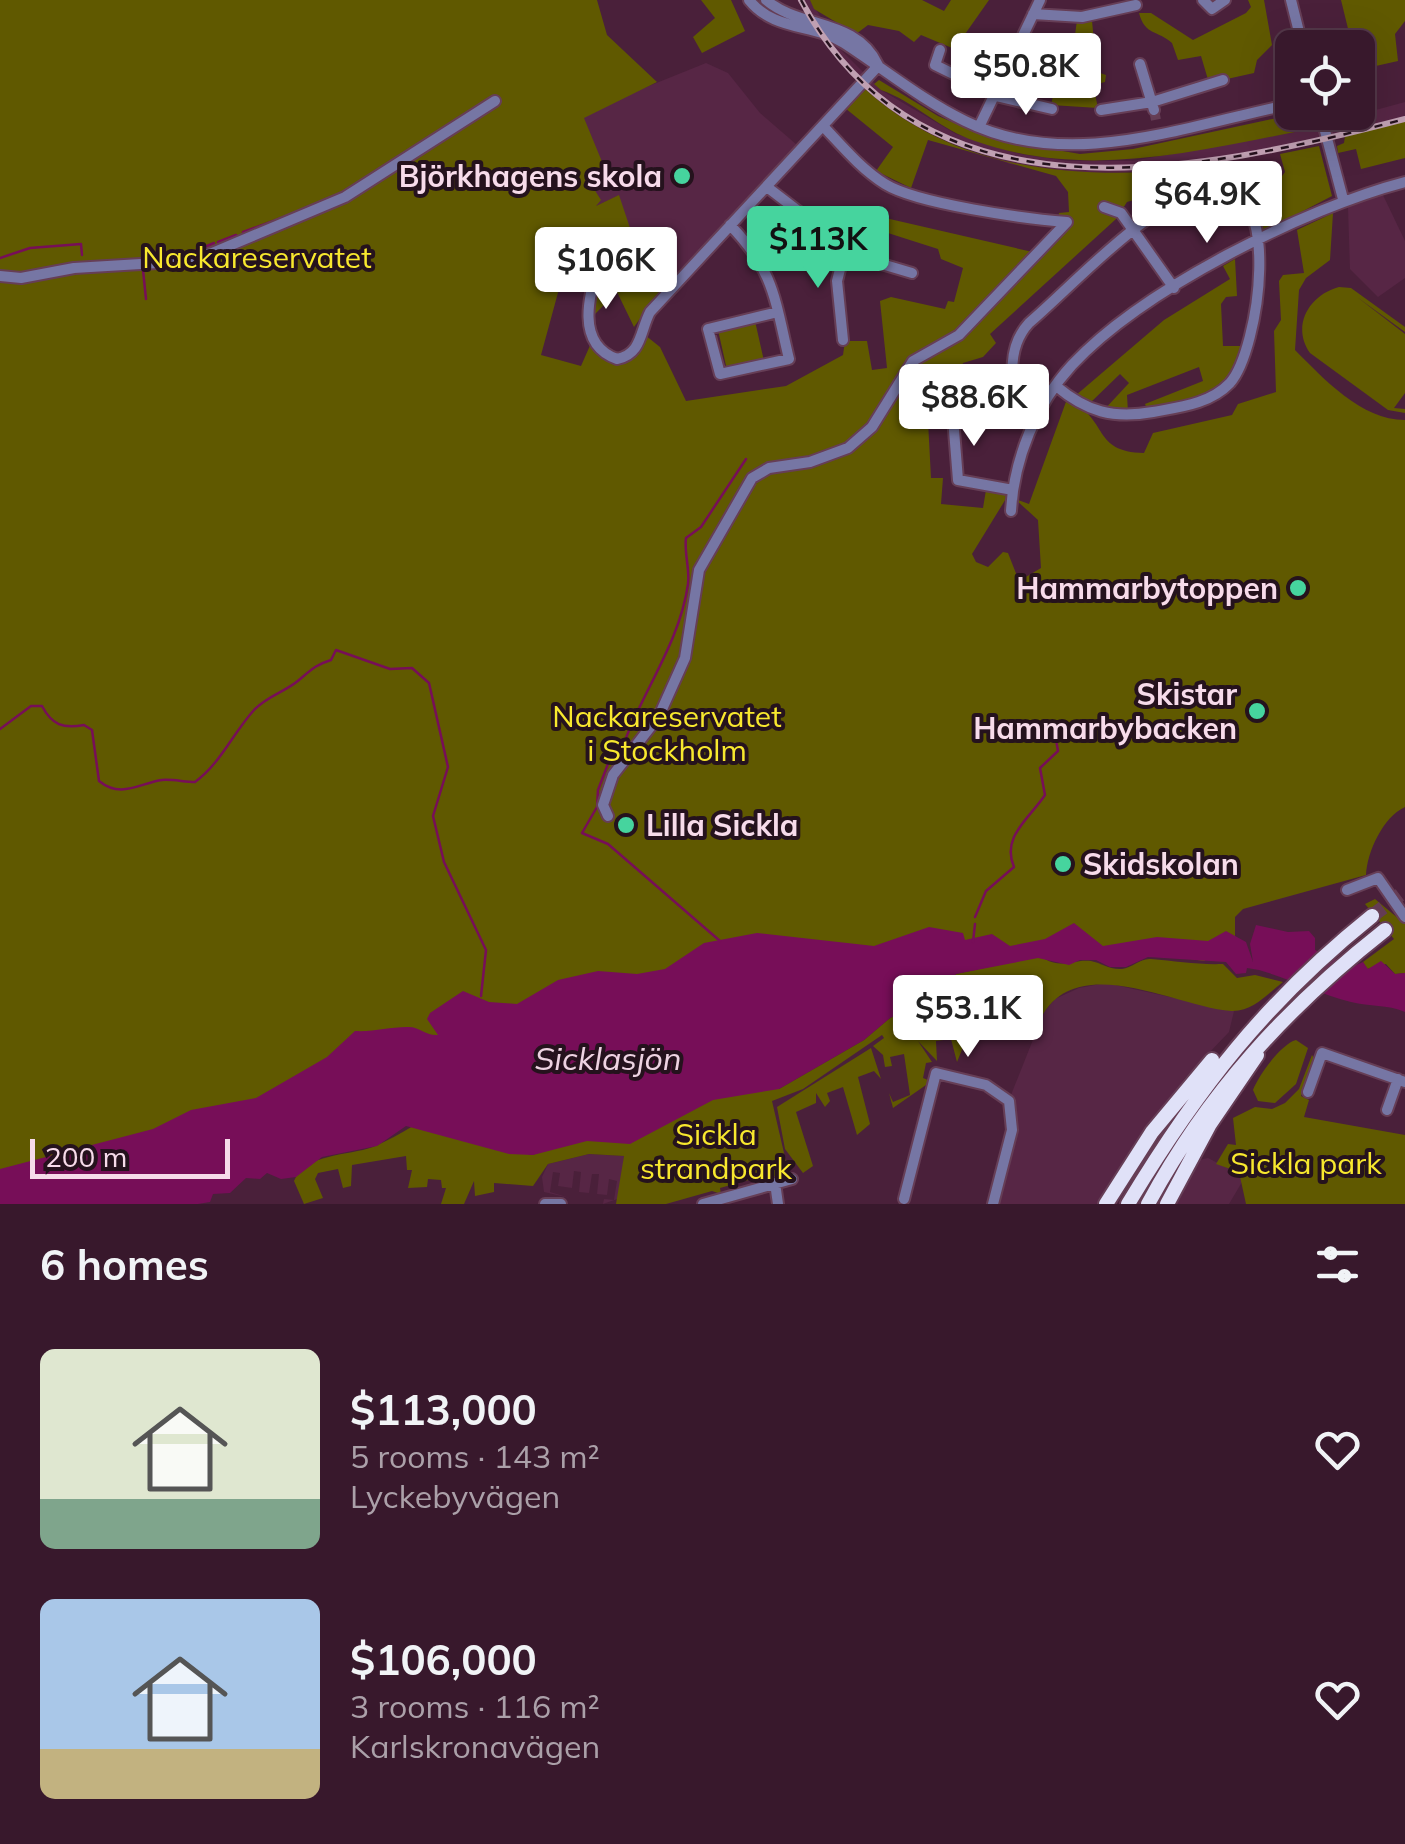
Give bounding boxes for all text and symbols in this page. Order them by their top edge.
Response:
map controls [1275,30,1375,130]
button: locate [1275,30,1375,130]
pin: $50.8K [945,33,1107,118]
text: $50.8K [973,45,1079,85]
place label: Björkhagens skola [399,157,662,195]
pin: $64.9K [1126,161,1288,246]
marker: Björkhagens skola [671,165,693,187]
text: $64.9K [1154,173,1260,213]
pin: $113K [748,206,888,291]
text: $113K [769,218,867,258]
pin: $106K [536,227,676,312]
park label: Nackareservatet [142,238,372,276]
text: $106K [557,239,655,279]
pin: $88.6K [893,364,1055,449]
text: $88.6K [921,376,1027,416]
place label: Hammarbytoppen [1016,569,1278,607]
marker: Hammarbytoppen [1287,577,1309,599]
place label: Skistar Hammarbybacken [973,675,1237,747]
park label: Nackareservatet i Stockholm [552,697,782,769]
marker: Skistar Hammarbybacken [1246,700,1268,722]
place label: Lilla Sickla [646,806,798,844]
marker: Lilla Sickla [615,814,637,836]
place label: Skidskolan [1083,845,1239,883]
marker: Skidskolan [1052,853,1074,875]
pin: $53.1K [887,975,1049,1060]
text: $53.1K [915,987,1021,1027]
water label: Sicklasjön [534,1038,682,1078]
park label: Sickla strandpark [640,1115,792,1187]
scale bar [30,1134,230,1178]
text: 200 m [45,1139,127,1174]
park label: Sickla park [1230,1144,1382,1182]
icon: filters [1310,1237,1365,1292]
text: 6 homes [40,1238,209,1291]
text: $113,000 [350,1383,537,1436]
icon: home [120,1389,240,1509]
icon: heart [1310,1422,1365,1477]
text: 5 rooms · 143 m² [350,1436,600,1476]
text: Lyckebyvägen [350,1476,560,1516]
text: $106,000 [350,1633,537,1686]
icon: home [120,1639,240,1759]
icon: heart [1310,1672,1365,1727]
text: 3 rooms · 116 m² [350,1686,600,1726]
text: Karlskronavägen [350,1726,600,1766]

